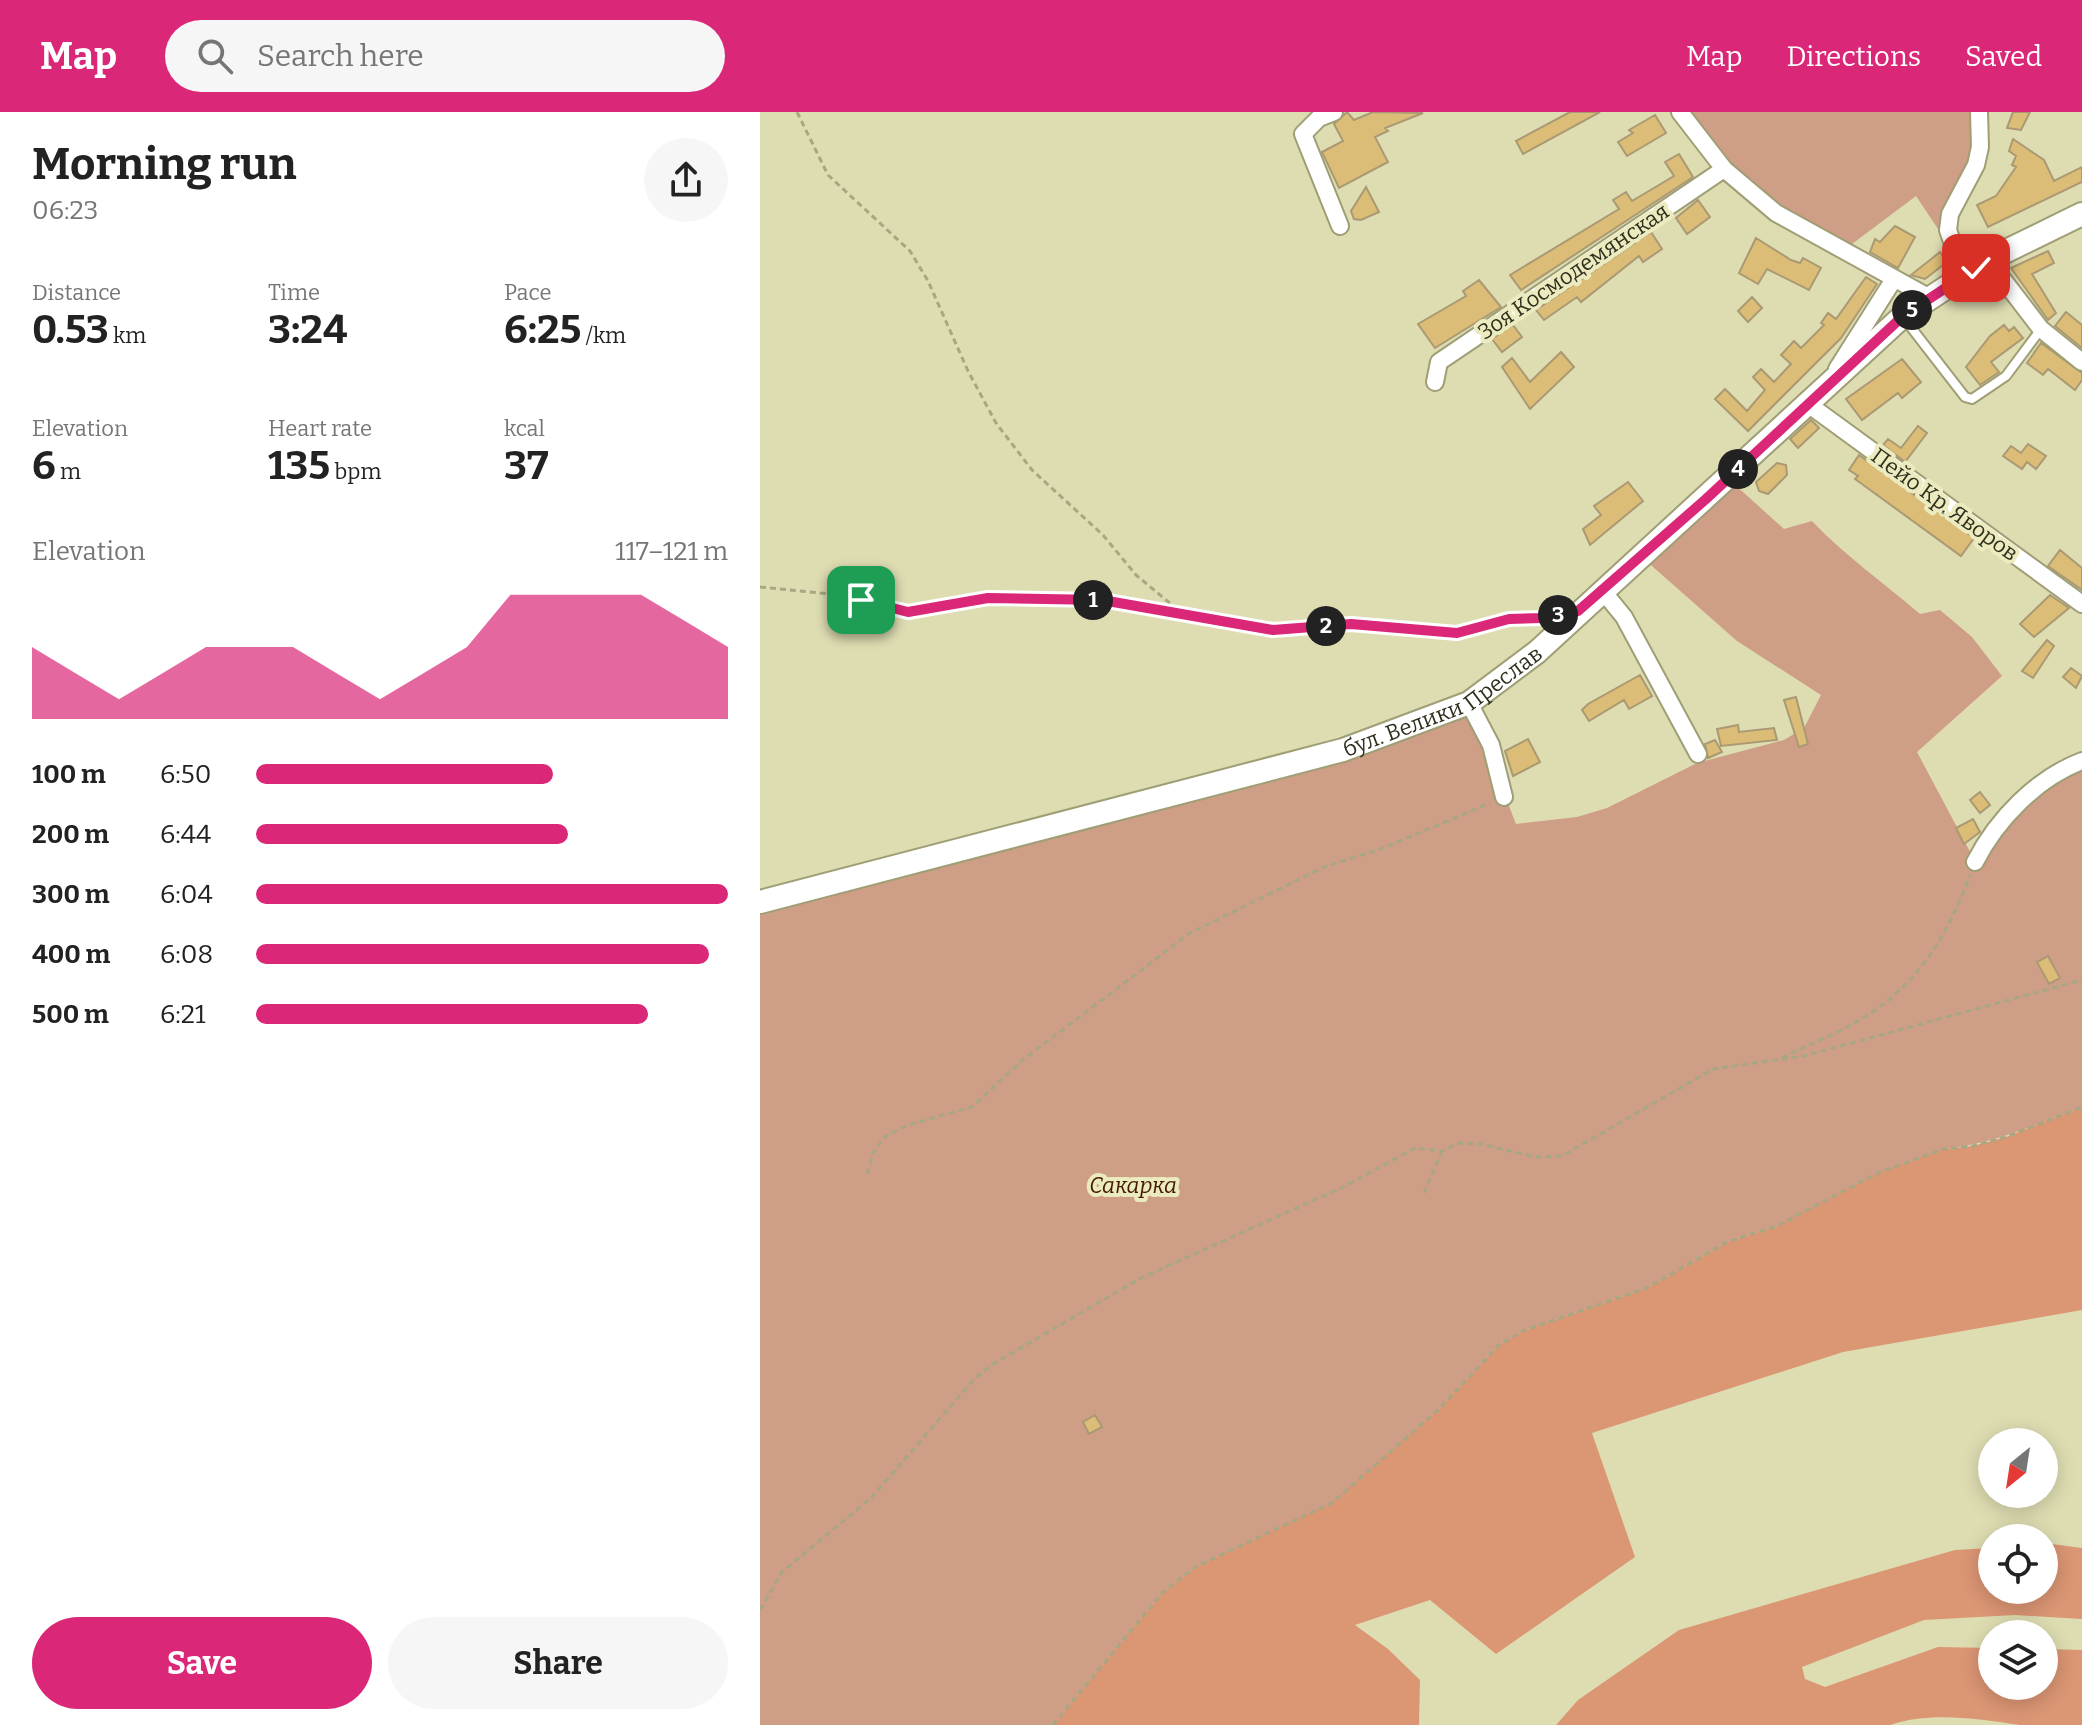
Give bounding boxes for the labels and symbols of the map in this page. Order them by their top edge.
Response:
street label: Зоя Космодемянская [1473,197,1674,345]
pin [1942,234,2010,302]
pin: 5 [1892,290,1932,330]
street label: Пейо Кр. Яворов [1866,442,2023,567]
pin: 4 [1718,449,1758,489]
pin [827,566,895,634]
pin: 1 [1073,580,1113,620]
pin: 3 [1538,595,1578,635]
pin: 2 [1306,606,1346,646]
street label: бул. Велики Преслав [1339,640,1548,763]
park label: Сакарка [1089,1172,1177,1199]
north arrow [1978,1428,2058,1508]

